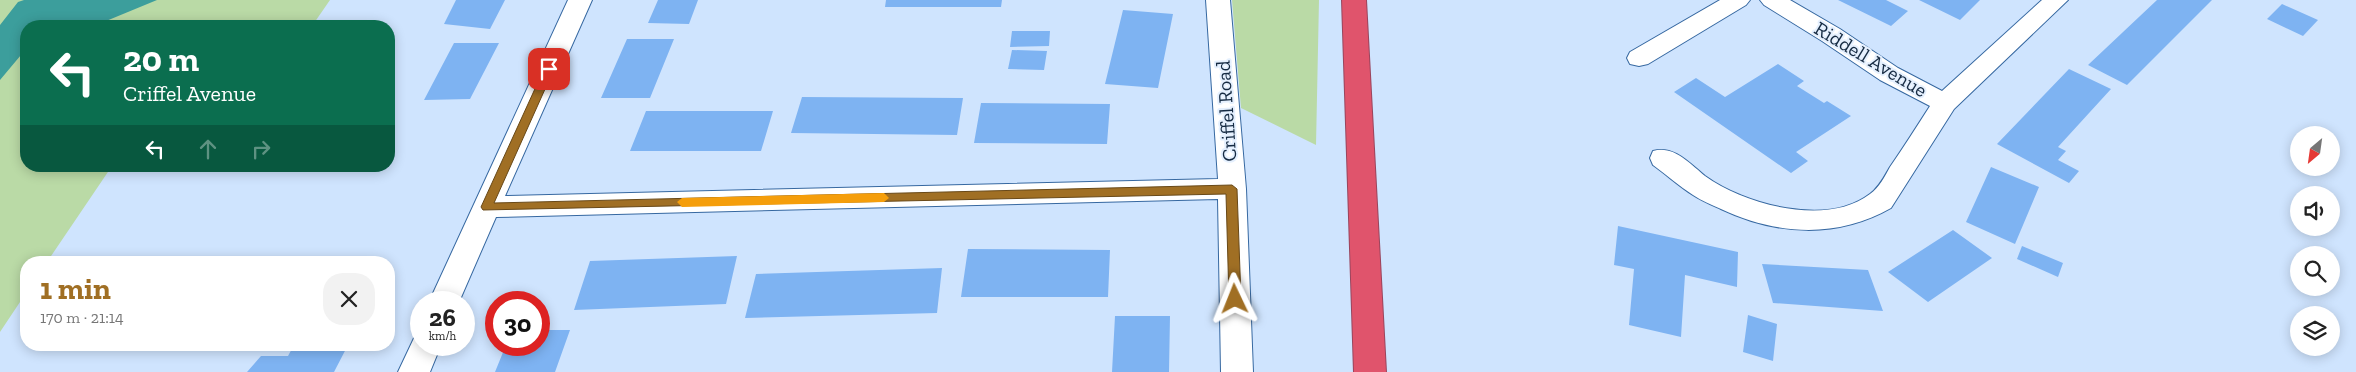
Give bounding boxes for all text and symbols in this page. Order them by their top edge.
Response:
street label: Riddell Avenue [1810,16,1932,102]
text: 20 m [123,38,199,80]
icon: left [40,40,105,105]
pin [528,48,570,90]
icon: arrive [535,55,563,83]
street label: Criffel Road [1210,60,1242,162]
text: Criffel Avenue [123,80,256,107]
north arrow [2290,126,2340,176]
map controls [2290,126,2340,356]
icon: left [141,135,169,163]
icon: ahead [194,135,222,163]
icon: right [247,135,275,163]
button: sound [2290,186,2340,236]
button: search [2290,246,2340,296]
text: 1 min [40,271,111,307]
position arrow [1208,272,1260,324]
button: close [323,273,375,325]
speed limit sign: 30 [485,291,550,356]
text: 26 [429,302,456,332]
button: layers [2290,306,2340,356]
text: 170 m · 21:14 [40,308,124,327]
text: km/h [429,329,456,343]

